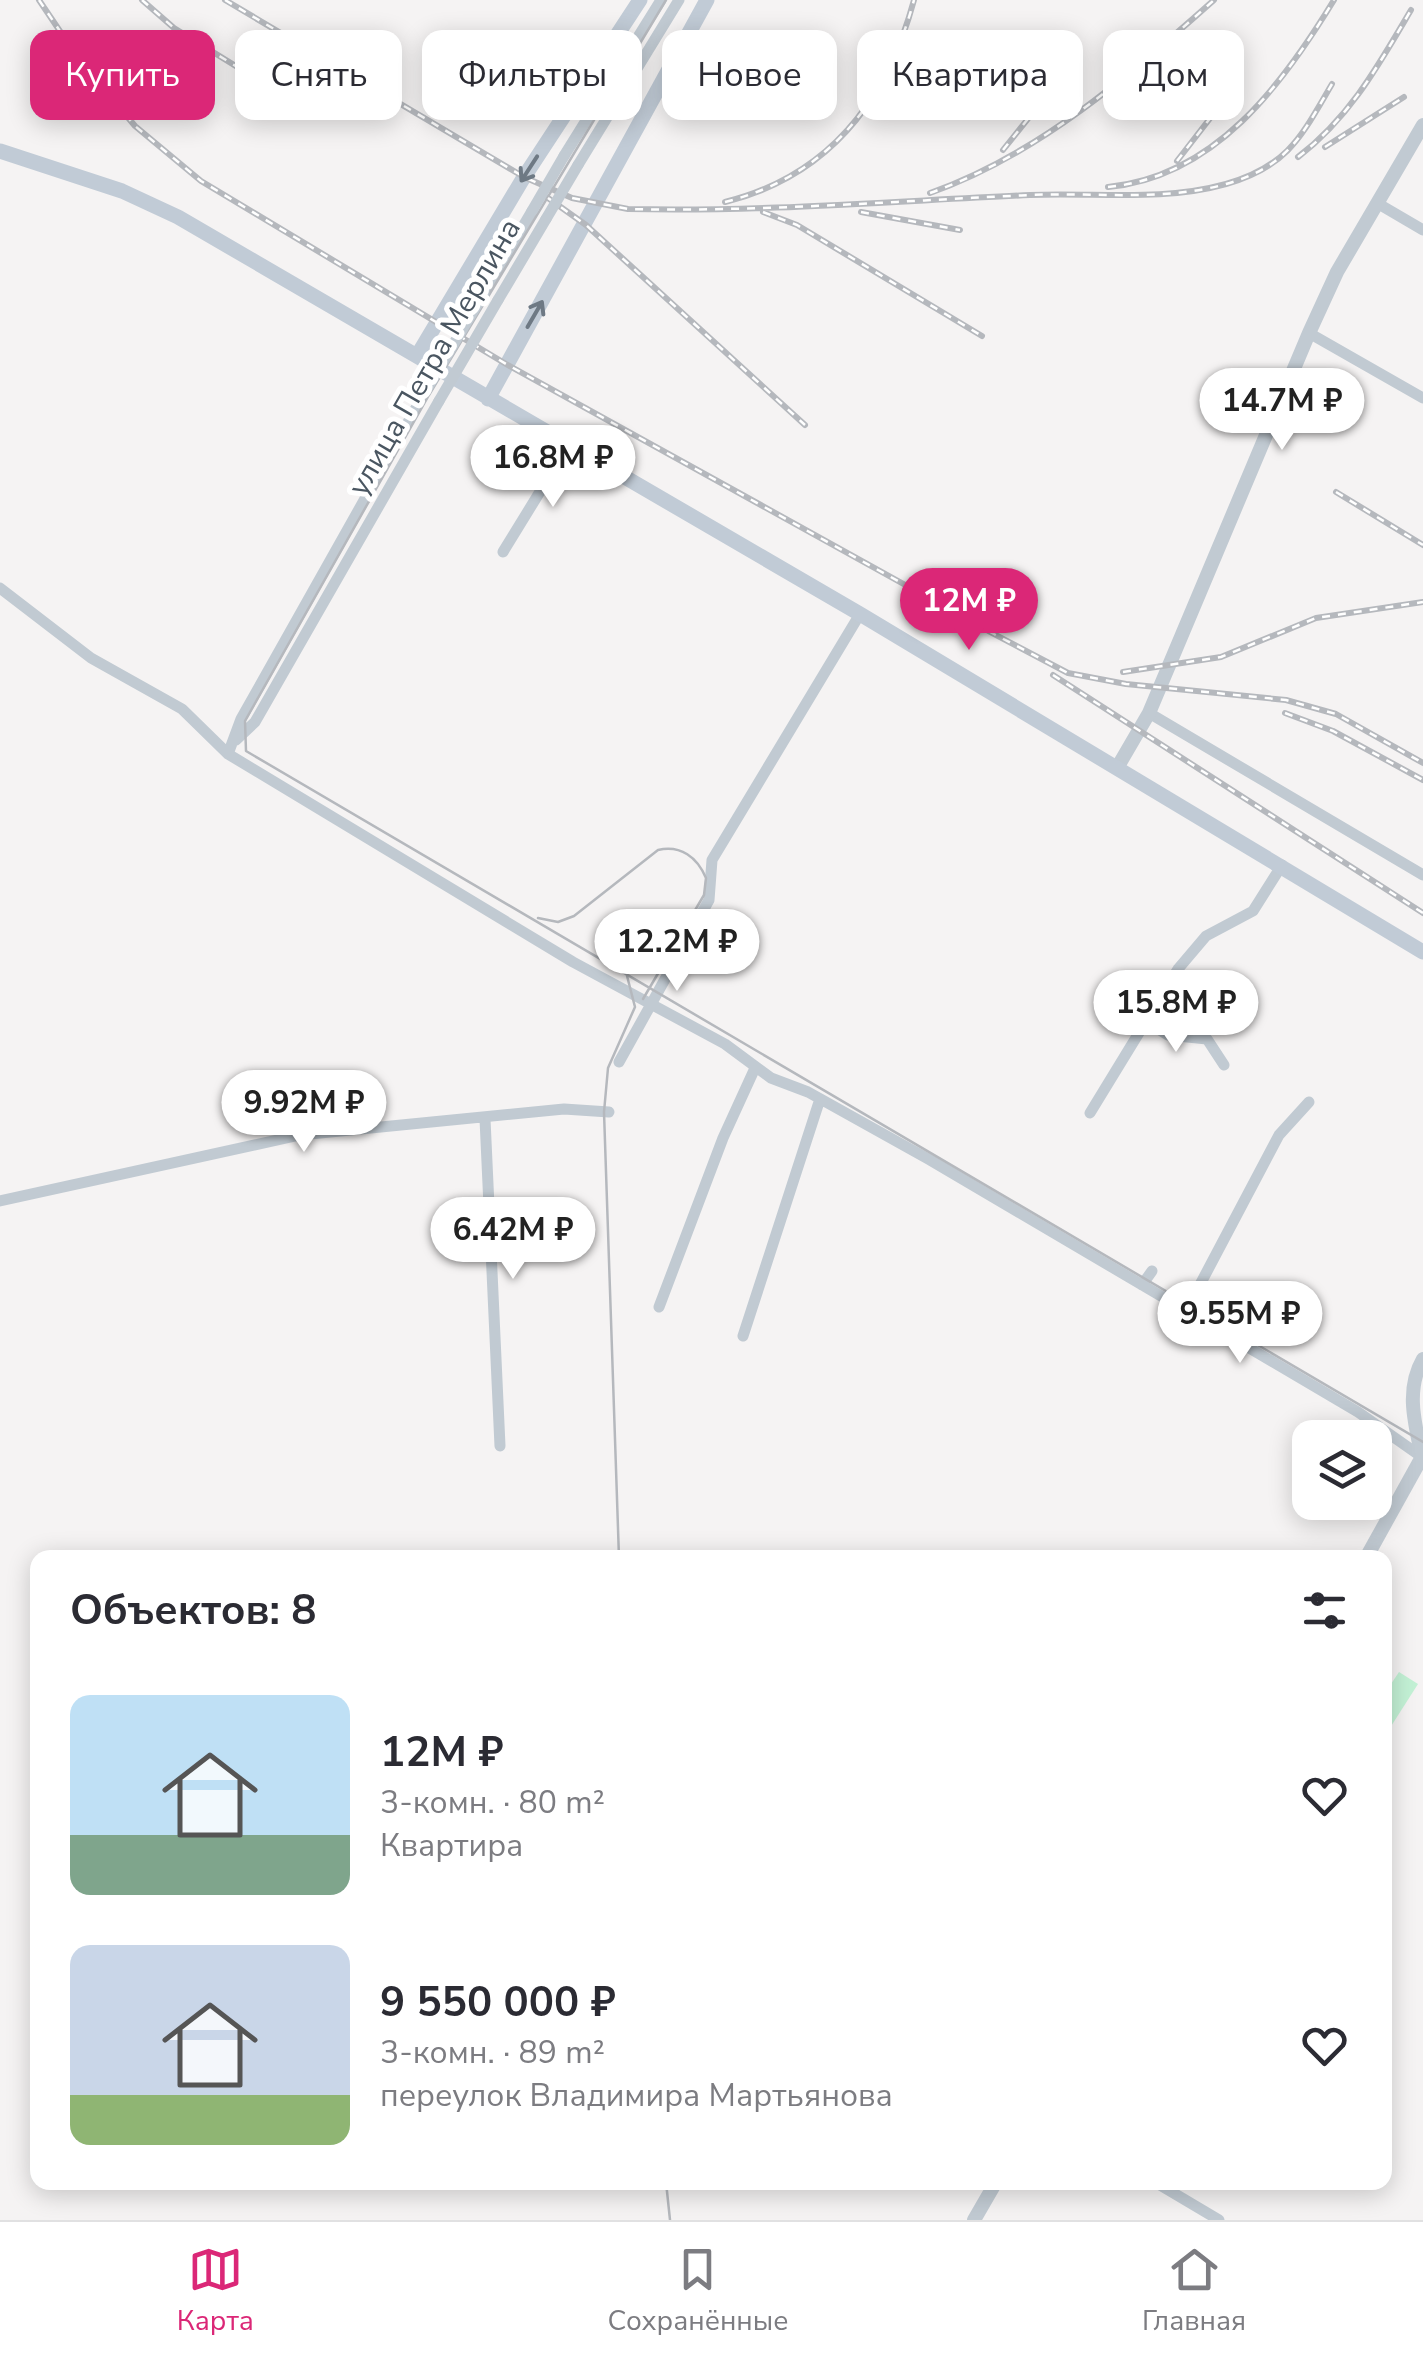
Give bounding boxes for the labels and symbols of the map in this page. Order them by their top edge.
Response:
one-way arrow [519,155,540,183]
street label: улица Петра Мерлина [338,211,530,503]
one-way arrow [525,300,545,329]
pin: 14.7M ₽ [1190,368,1374,453]
pin: 16.8M ₽ [461,425,645,510]
pin: 12M ₽ [899,568,1039,653]
pin: 12.2M ₽ [585,909,769,994]
pin: 15.8M ₽ [1084,970,1268,1055]
pin: 9.92M ₽ [212,1070,396,1155]
pin: 6.42M ₽ [421,1197,605,1282]
pin: 9.55M ₽ [1148,1281,1332,1366]

